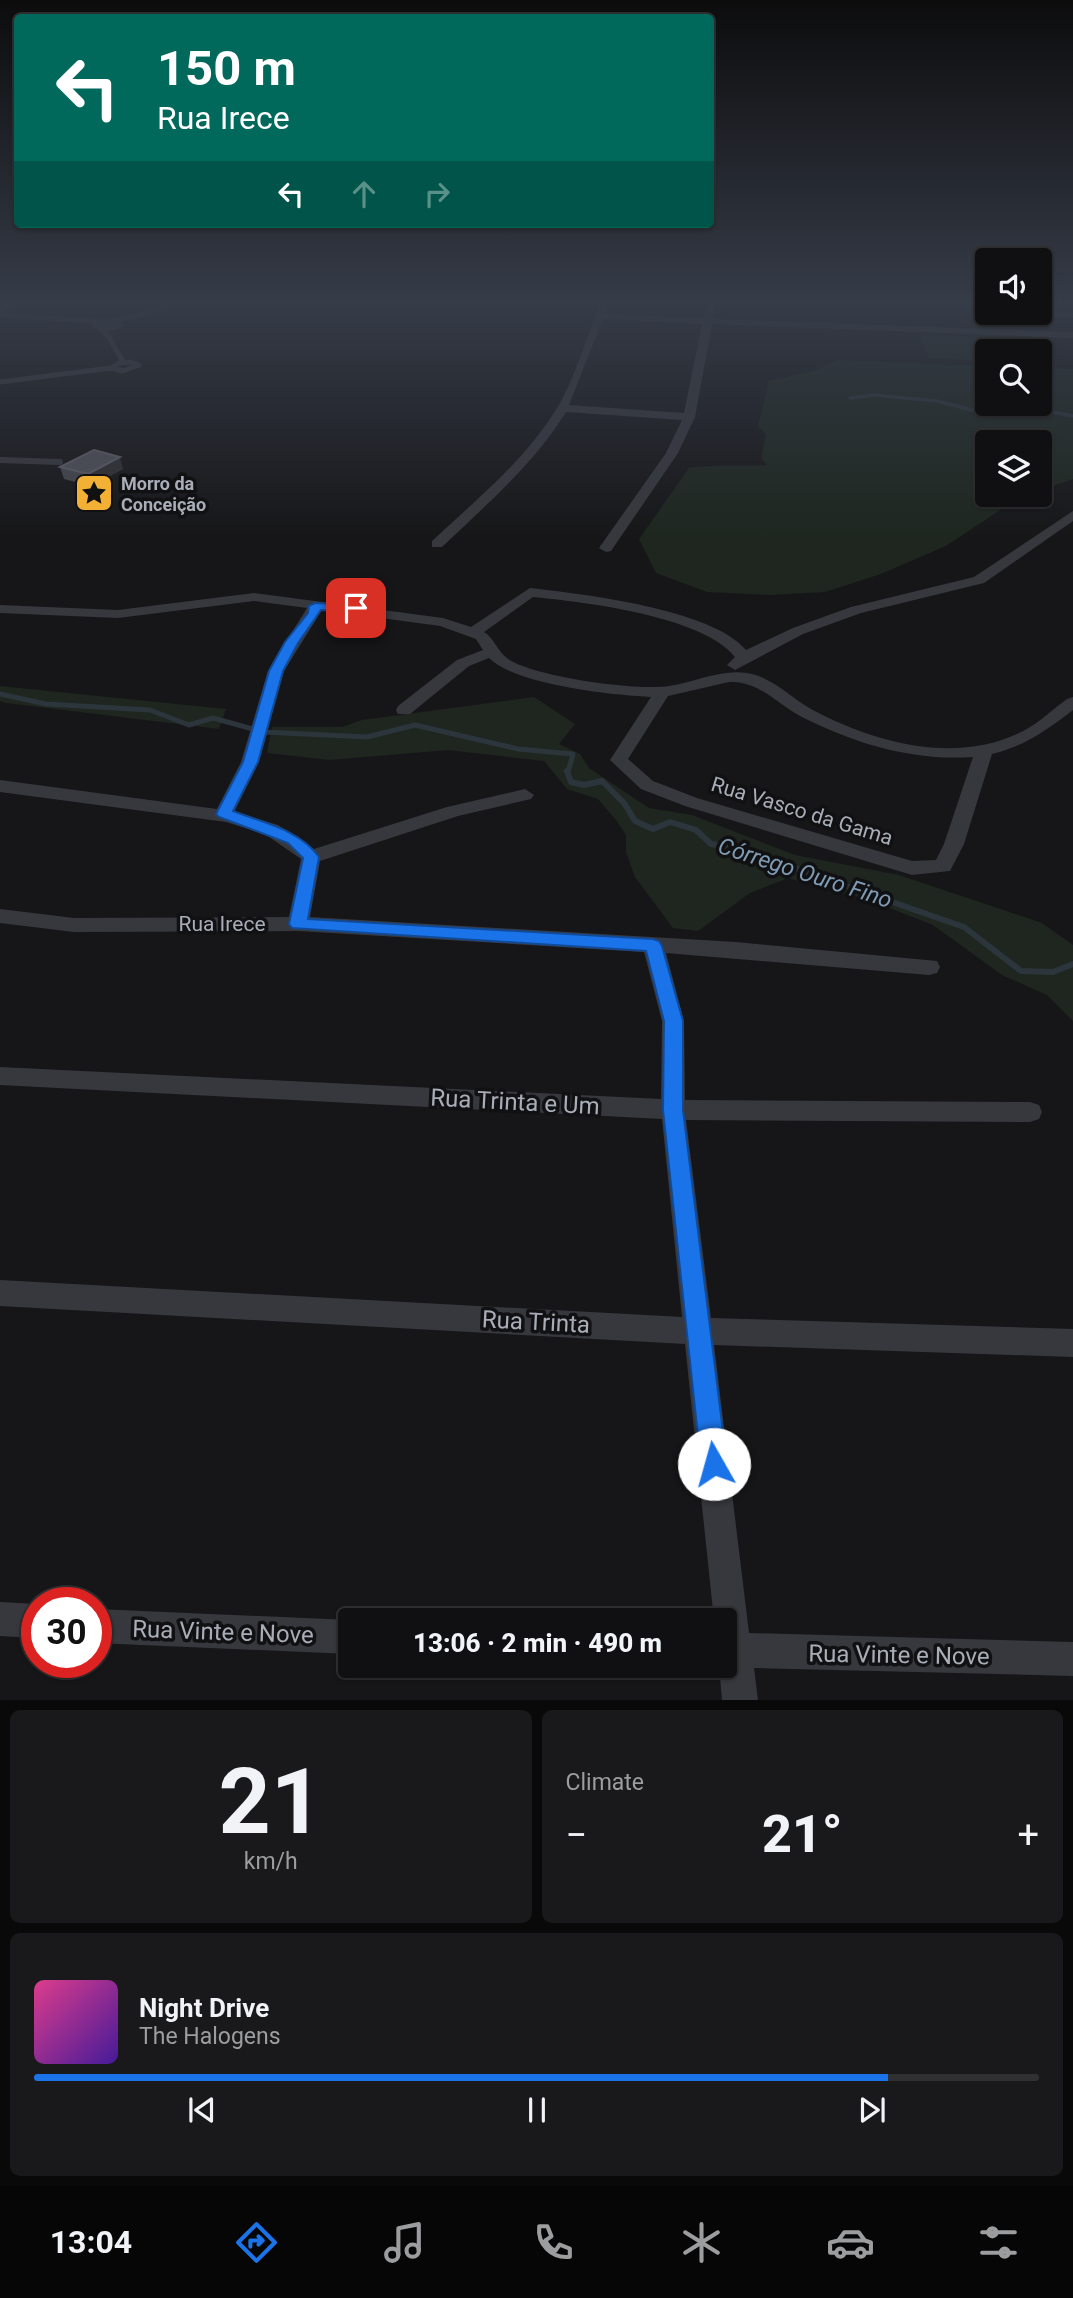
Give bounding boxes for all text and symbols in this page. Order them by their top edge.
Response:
text: 150 m [157,40,296,97]
icon: left [42,42,133,133]
text: Rua Irece [157,99,290,137]
icon: left [272,175,310,213]
icon: ahead [345,175,383,213]
icon: right [418,175,456,213]
map controls [975,248,1052,507]
button: sound [975,248,1052,325]
button: search [975,339,1052,416]
button: layers [975,430,1052,507]
place icon: Morro da Conceição [73,472,115,514]
place label: Morro da Conceição [121,473,206,515]
pin [326,578,386,638]
icon: arrive [337,589,375,627]
street label: Rua Vasco da Gama [708,772,896,850]
water label: Córrego Ouro Fino [715,832,895,914]
street label: Rua Irece [178,912,266,936]
street label: Rua Trinta e Um [430,1084,600,1120]
street label: Rua Trinta [481,1305,591,1339]
position arrow [677,1427,751,1501]
speed limit sign: 30 [21,1587,112,1678]
street label: Rua Vinte e Nove [132,1615,314,1649]
text: 13:06 · 2 min · 490 m [413,1628,662,1658]
street label: Rua Vinte e Nove [808,1639,990,1671]
text: 21 [219,1749,323,1855]
text: Climate [566,1769,644,1796]
text: 21° [762,1804,843,1865]
text: − [566,1813,587,1857]
text: + [1017,1813,1039,1857]
text: km/h [244,1848,298,1875]
text: Night Drive [139,1993,269,2023]
text: The Halogens [139,2023,281,2050]
icon: previous [183,2091,221,2129]
icon: pause [518,2091,556,2129]
icon: next [853,2091,891,2129]
icon: directions [232,2218,281,2267]
icon: music [380,2218,429,2267]
icon: phone [529,2218,578,2267]
icon: climate [677,2218,726,2267]
icon: car [826,2218,875,2267]
icon: filters [974,2218,1023,2267]
text: 13:04 [50,2223,132,2261]

